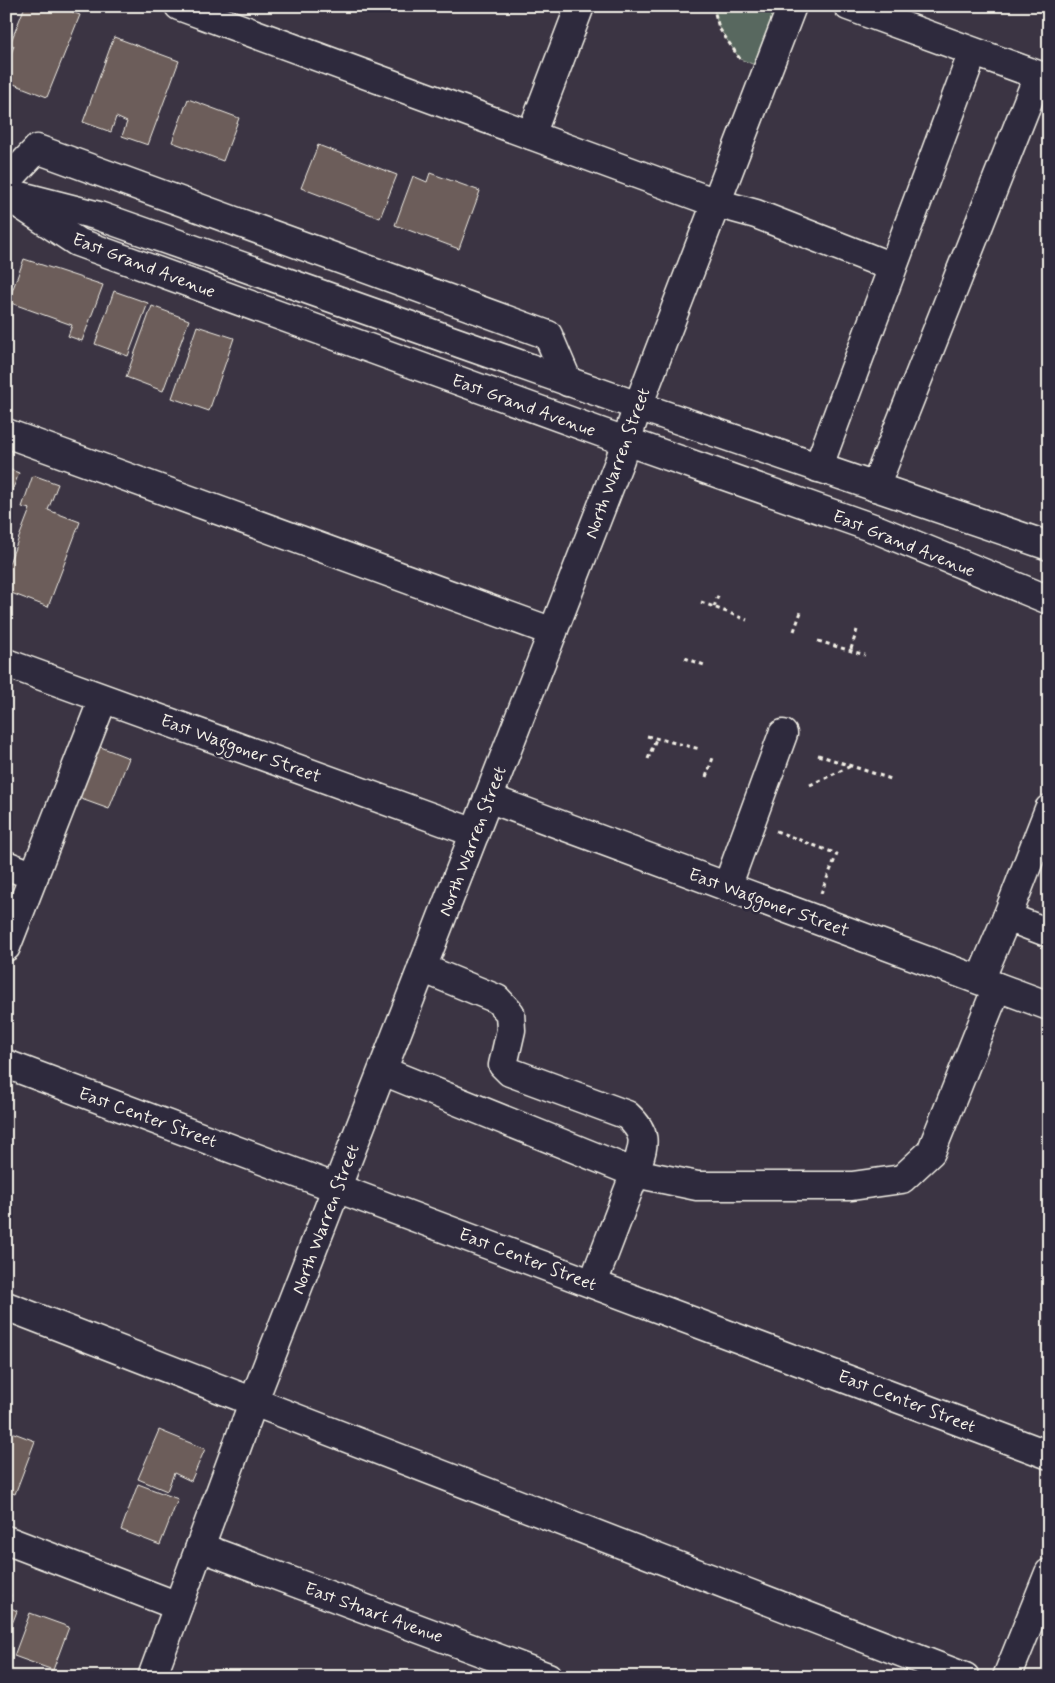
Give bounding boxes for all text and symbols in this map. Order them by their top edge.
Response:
street label: East Grand Avenue [69,228,219,304]
street label: East Grand Avenue [448,369,599,443]
street label: North Warren Street [579,384,656,542]
street label: East Grand Avenue [829,504,978,583]
street label: East Waggoner Street [156,709,324,791]
street label: North Warren Street [433,763,513,920]
street label: East Waggoner Street [684,863,852,945]
street label: East Center Street [75,1082,220,1154]
street label: North Warren Street [286,1141,366,1298]
street label: East Center Street [455,1223,600,1297]
street label: East Center Street [834,1365,979,1439]
street label: East Stuart Avenue [301,1577,446,1649]

